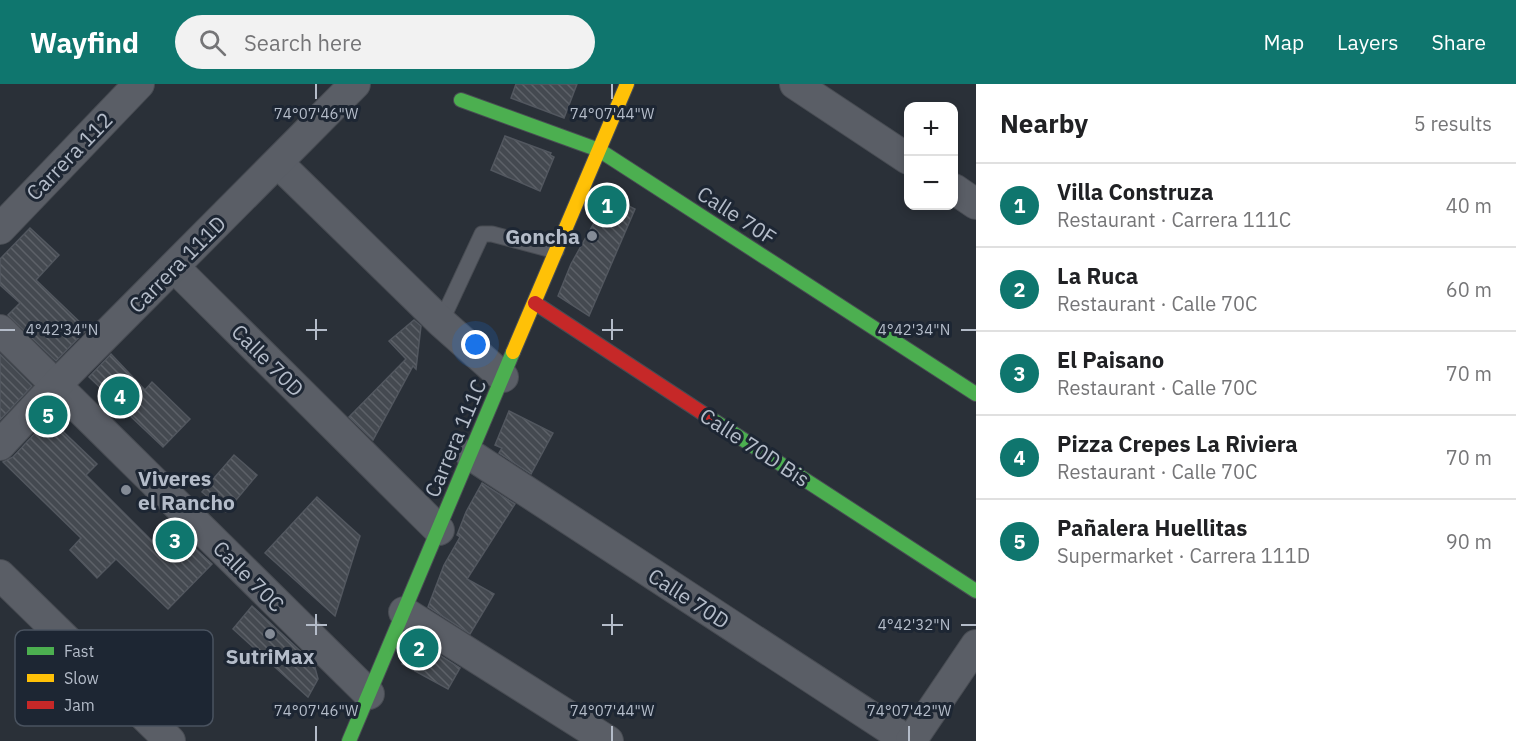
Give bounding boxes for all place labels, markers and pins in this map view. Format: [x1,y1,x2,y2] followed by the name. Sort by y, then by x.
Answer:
[588,182,626,228] pin: 1
[505,222,580,250] place label: Goncha
[585,229,599,243] marker: Goncha
[100,374,140,418] pin: 4
[28,392,68,438] pin: 5
[138,464,235,516] place label: Viveres el Rancho
[119,483,133,497] marker: Viveres el Rancho
[156,518,195,562] pin: 3
[400,626,438,670] pin: 2
[263,627,277,641] marker: SutriMax
[225,642,315,670] place label: SutriMax

